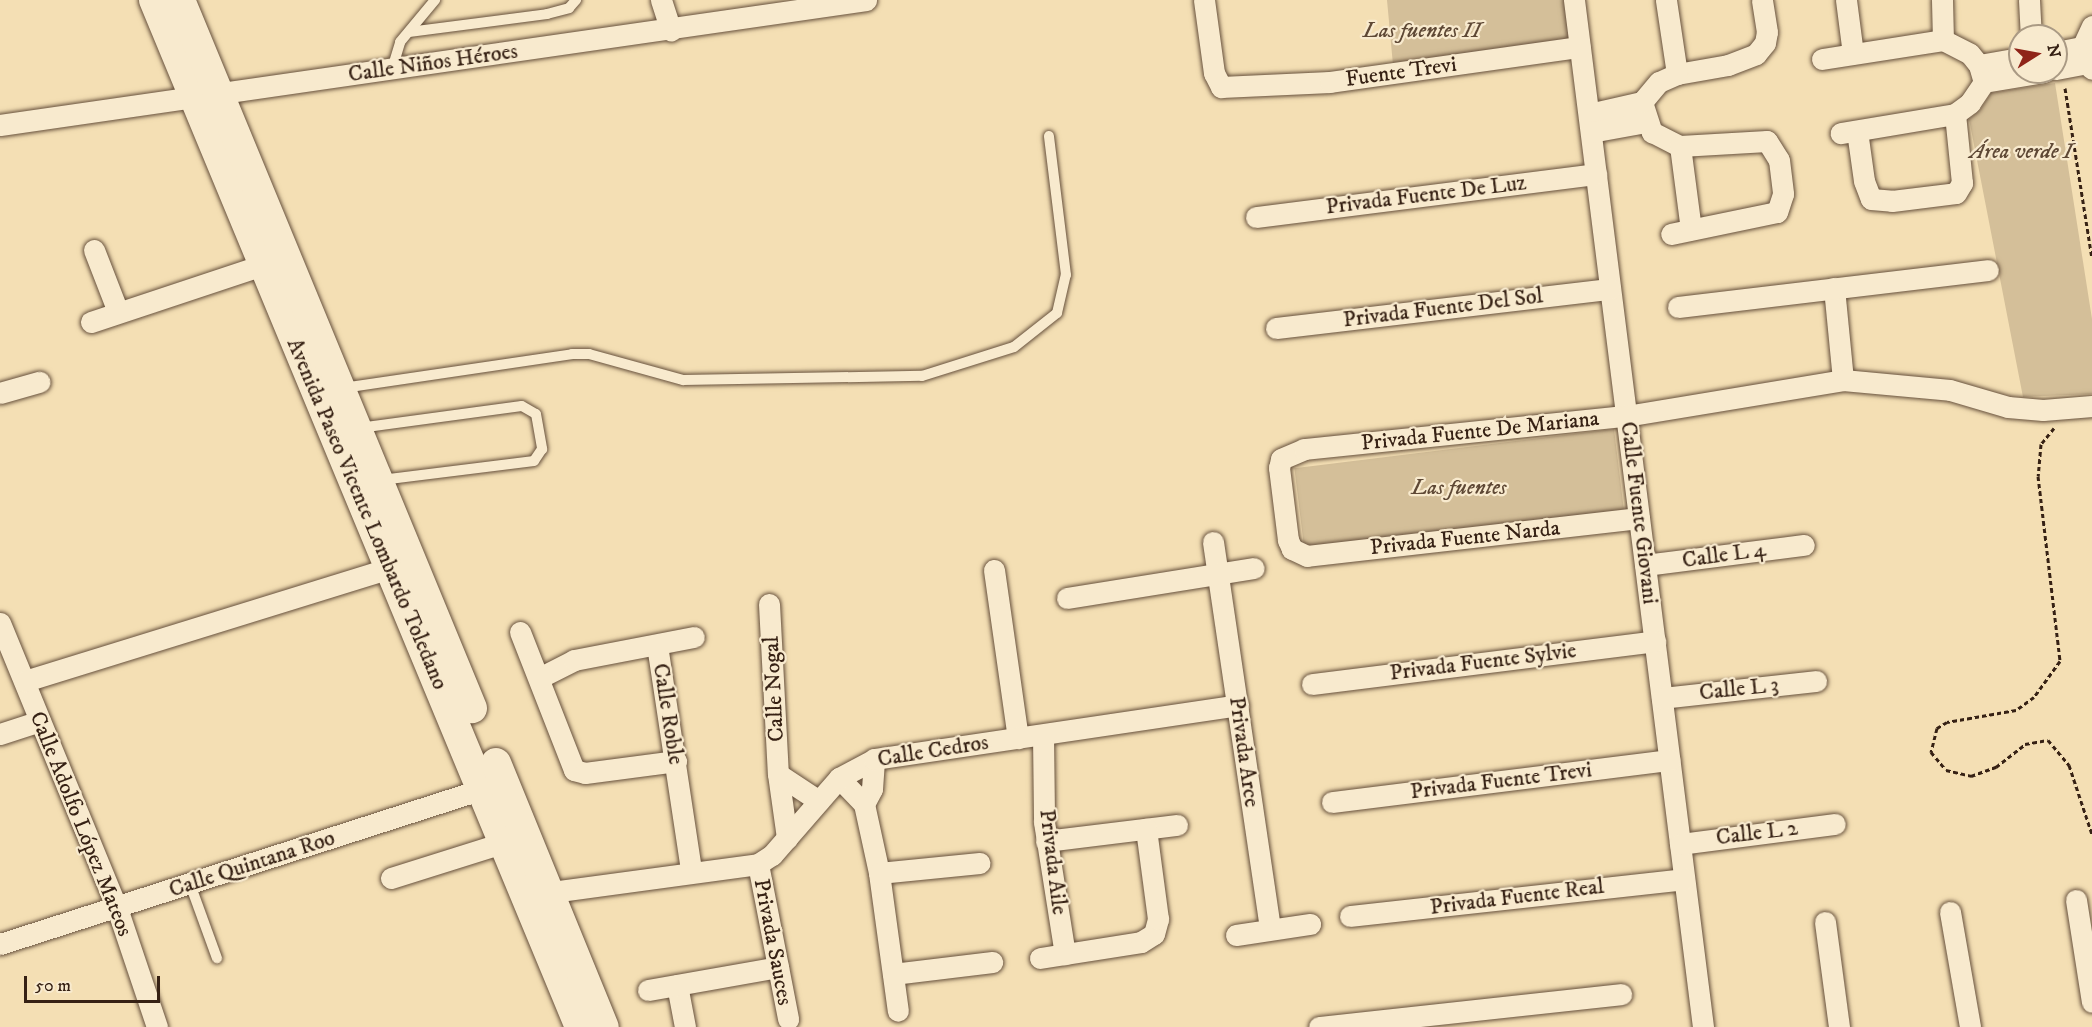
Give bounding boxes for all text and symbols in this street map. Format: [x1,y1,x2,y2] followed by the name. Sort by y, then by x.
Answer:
[1363,18,1481,44] park label: Las fuentes II
[2008,24,2068,84] north arrow
[347,38,519,88] street label: Calle Niños Héroes
[2043,43,2065,59] text: N
[1344,51,1458,93] street label: Fuente Trevi
[1970,139,2072,165] park label: Área verde I
[1324,170,1528,220] street label: Privada Fuente De Luz
[1342,283,1544,333] street label: Privada Fuente Del Sol
[281,334,453,694] street label: Avenida Paseo Vicente Lombardo Toledano
[1360,405,1600,457] street label: Privada Fuente De Mariana
[1615,420,1663,606] street label: Calle Fuente Giovani
[1412,475,1506,501] park label: Las fuentes
[1369,515,1561,561] street label: Privada Fuente Narda
[1680,536,1768,574] street label: Calle L 4
[758,635,790,743] street label: Calle Nogal
[1388,637,1578,687] street label: Privada Fuente Sylvie
[647,662,689,766] street label: Calle Roble
[1698,672,1780,706] street label: Calle L 3
[1223,695,1265,809] street label: Privada Arce
[24,708,138,940] street label: Calle Adolfo López Mateos
[876,729,990,773] street label: Calle Cedros
[1409,757,1593,805] street label: Privada Fuente Trevi
[1033,808,1073,916] street label: Privada Aile
[1715,815,1799,851] street label: Calle L 2
[166,825,338,903] street label: Calle Quintana Roo
[1428,873,1606,921] street label: Privada Fuente Real
[748,877,798,1007] street label: Privada Sauces
[27,964,164,1002] scale bar
[35,975,71,997] text: 50 m

